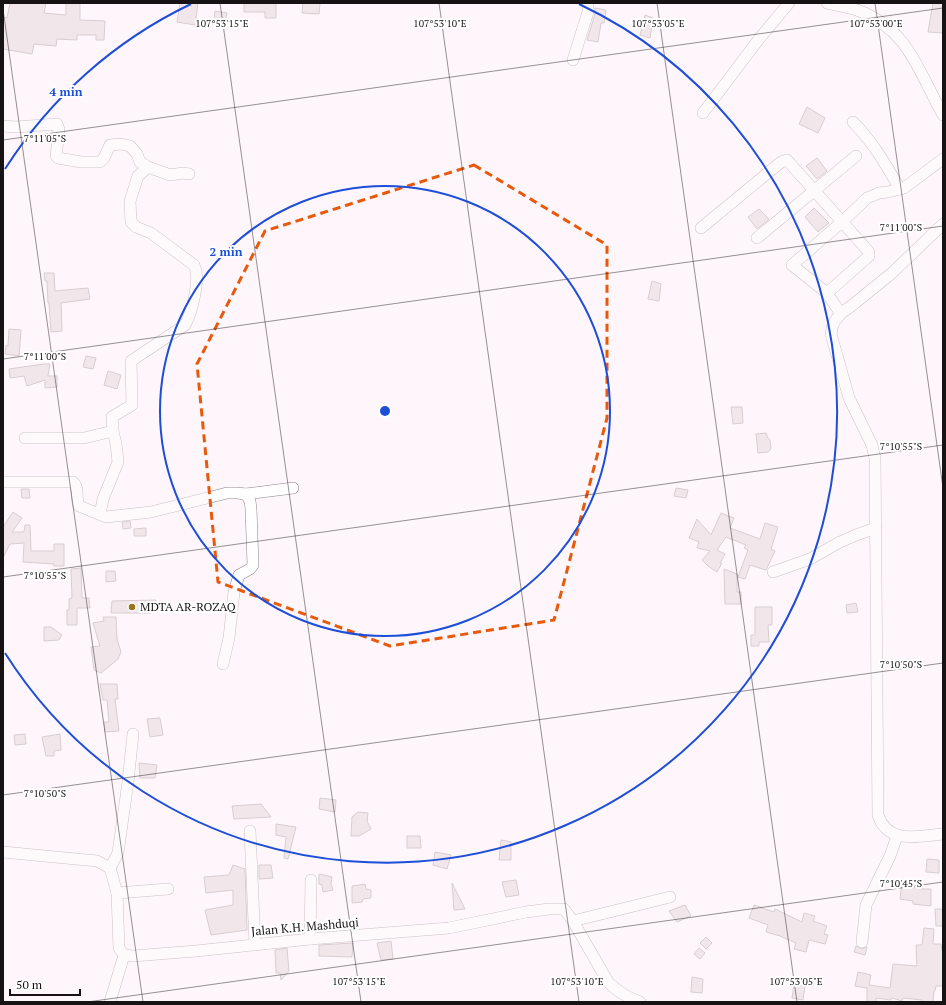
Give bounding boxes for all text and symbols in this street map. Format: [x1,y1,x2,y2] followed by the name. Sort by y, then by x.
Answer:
[195,17,249,30] text: 107°53'15"E
[413,17,467,30] text: 107°53'10"E
[631,17,685,30] text: 107°53'05"E
[849,17,903,30] text: 107°53'00"E
[50,84,83,99] text: 4 min
[24,132,66,145] text: 7°11'05"S
[880,221,922,234] text: 7°11'00"S
[210,244,243,259] text: 2 min
[24,350,66,363] text: 7°11'00"S
[378,404,392,418] centre of rings
[880,440,922,453] text: 7°10'55"S
[24,569,66,582] text: 7°10'55"S
[140,599,237,614] place label: MDTA AR-ROZAQ
[127,602,137,612] marker: MDTA AR-ROZAQ
[880,658,922,671] text: 7°10'50"S
[24,787,66,800] text: 7°10'50"S
[880,877,922,890] text: 7°10'45"S
[251,914,360,939] street label: Jalan K.H. Mashduqi
[10,971,80,997] scale bar
[332,975,386,988] text: 107°53'15"E
[550,975,604,988] text: 107°53'10"E
[769,975,823,988] text: 107°53'05"E
[16,977,43,992] text: 50 m

